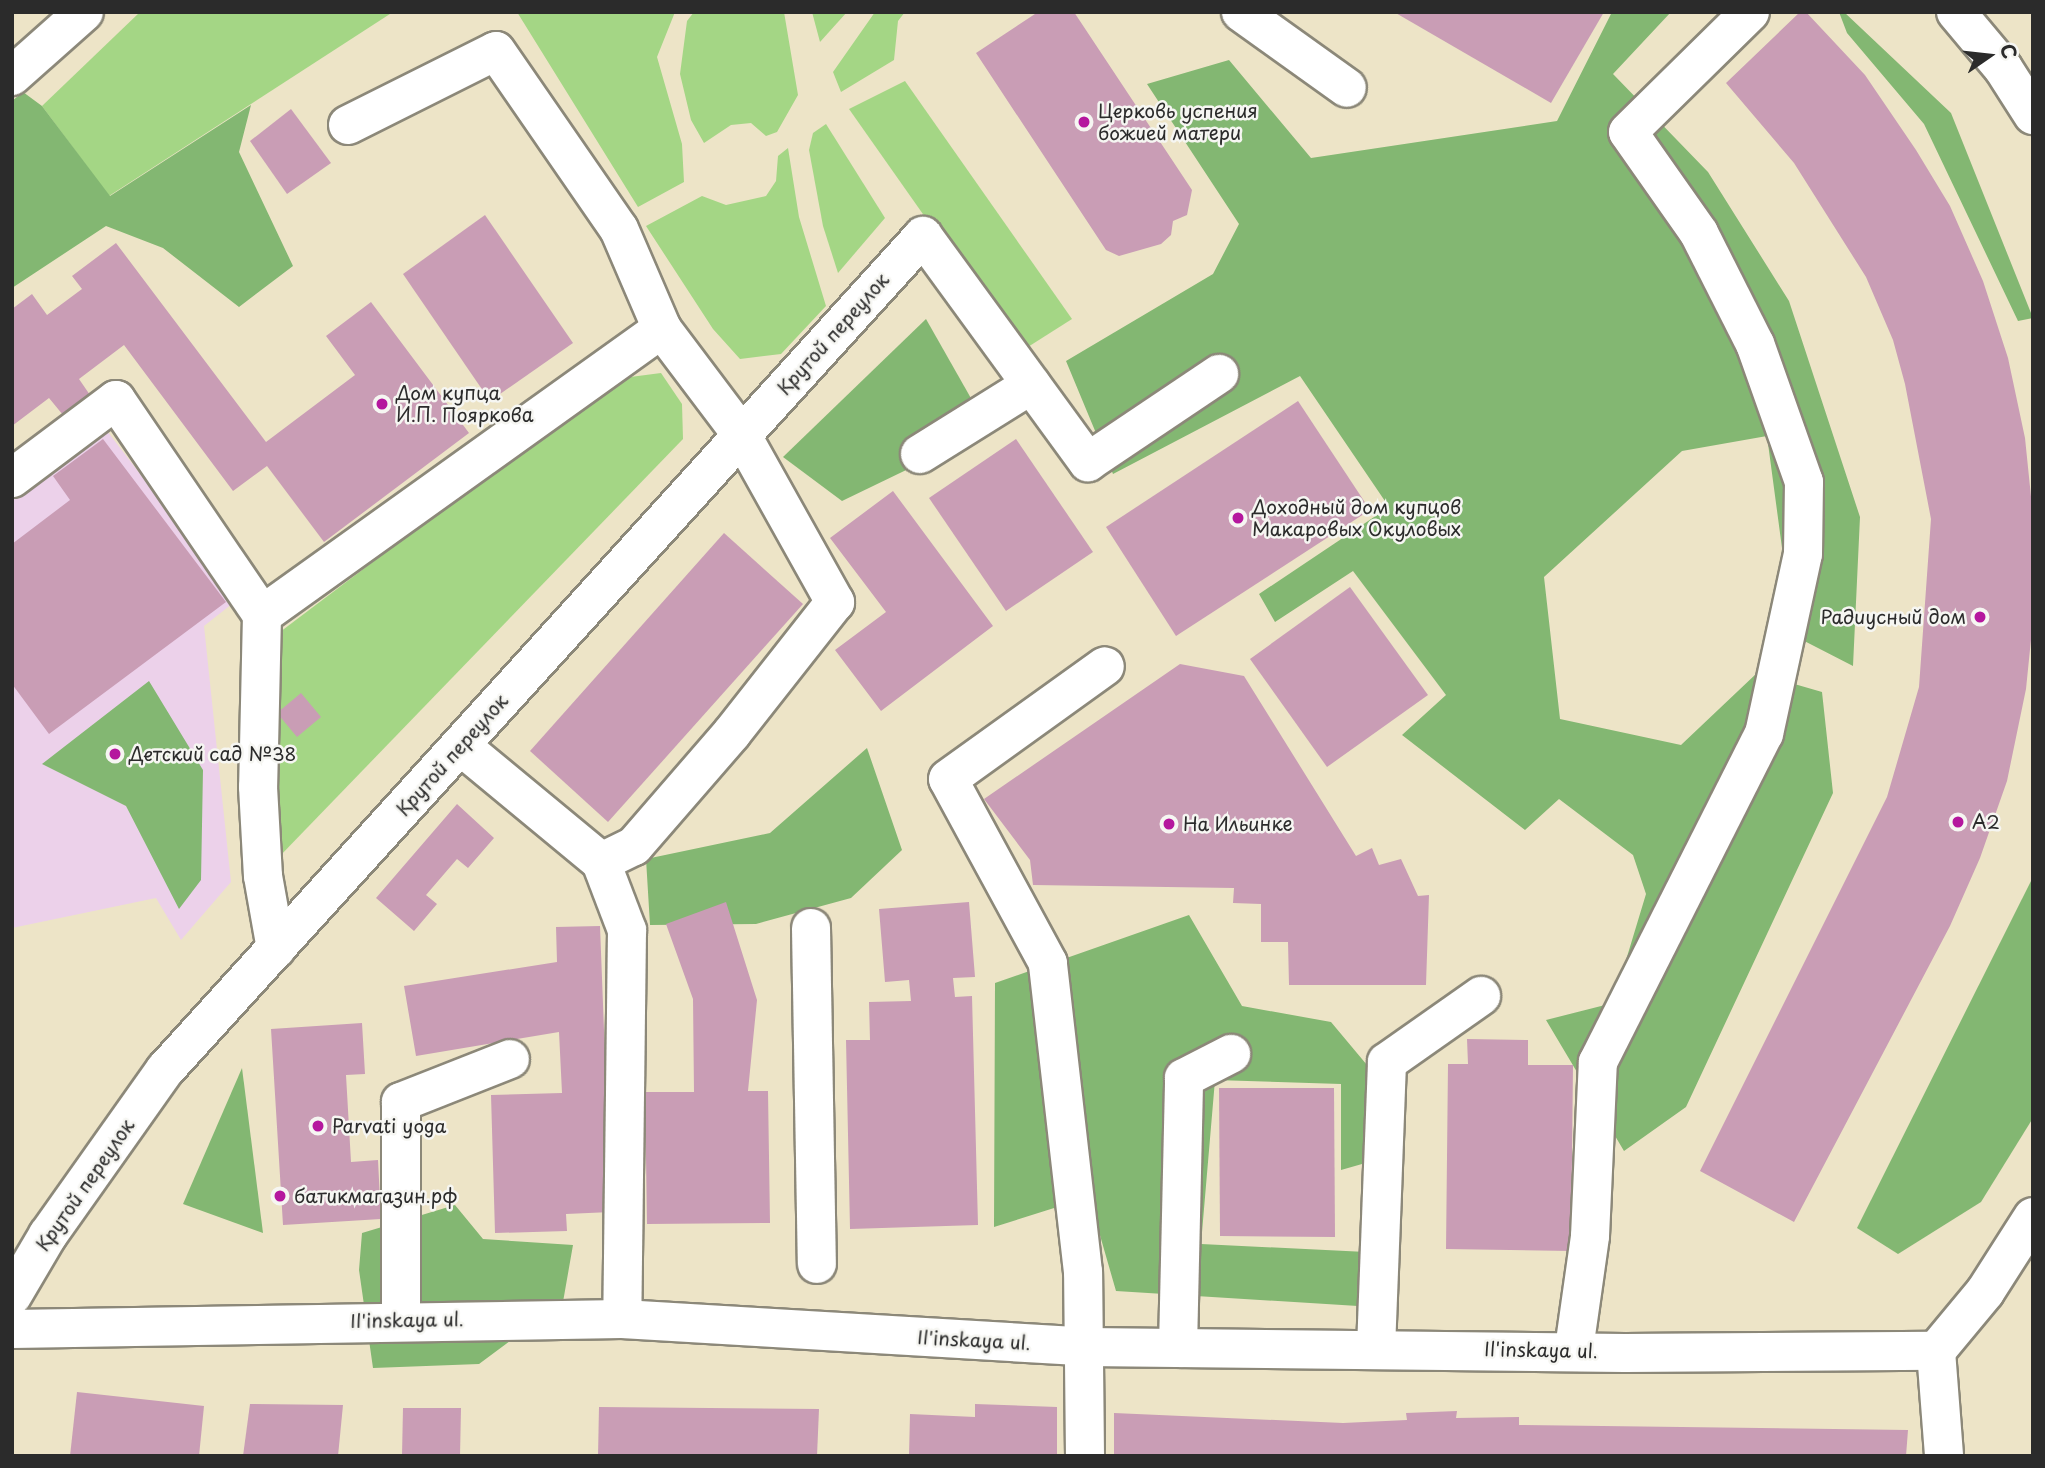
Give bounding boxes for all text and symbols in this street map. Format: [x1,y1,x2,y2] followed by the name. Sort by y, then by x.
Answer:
[1954,21,2024,91] north arrow
[1994,41,2025,61] text: С
[1098,100,1258,144] place label: Церковь успения божией матери
[1076,114,1092,130] marker: Церковь успения божией матери
[772,268,894,400] street label: Крутой переулок
[396,382,534,426] place label: Дом купца И.П. Пояркова
[374,396,390,412] marker: Дом купца И.П. Пояркова
[1252,496,1463,540] place label: Доходный дом купцов Макаровых Окуловых
[1230,510,1246,526] marker: Доходный дом купцов Макаровых Окуловых
[1820,606,1966,628] place label: Радиусный дом
[1972,609,1988,625] marker: Радиусный дом
[391,689,513,821] street label: Крутой переулок
[129,743,298,765] place label: Детский сад №38
[107,746,123,762] marker: Детский сад №38
[1972,811,2000,833] place label: А2
[1183,813,1293,835] place label: На Ильинке
[1950,814,1966,830] marker: А2
[1161,816,1177,832] marker: На Ильинке
[31,1115,139,1255] street label: Крутой переулок
[332,1115,447,1137] place label: Parvati yoga
[310,1118,326,1134] marker: Parvati yoga
[294,1185,458,1207] place label: батикмагазин.рф
[272,1188,288,1204] marker: батикмагазин.рф
[349,1308,465,1332] street label: Il'inskaya ul.
[916,1326,1032,1354] street label: Il'inskaya ul.
[1483,1338,1599,1362] street label: Il'inskaya ul.

